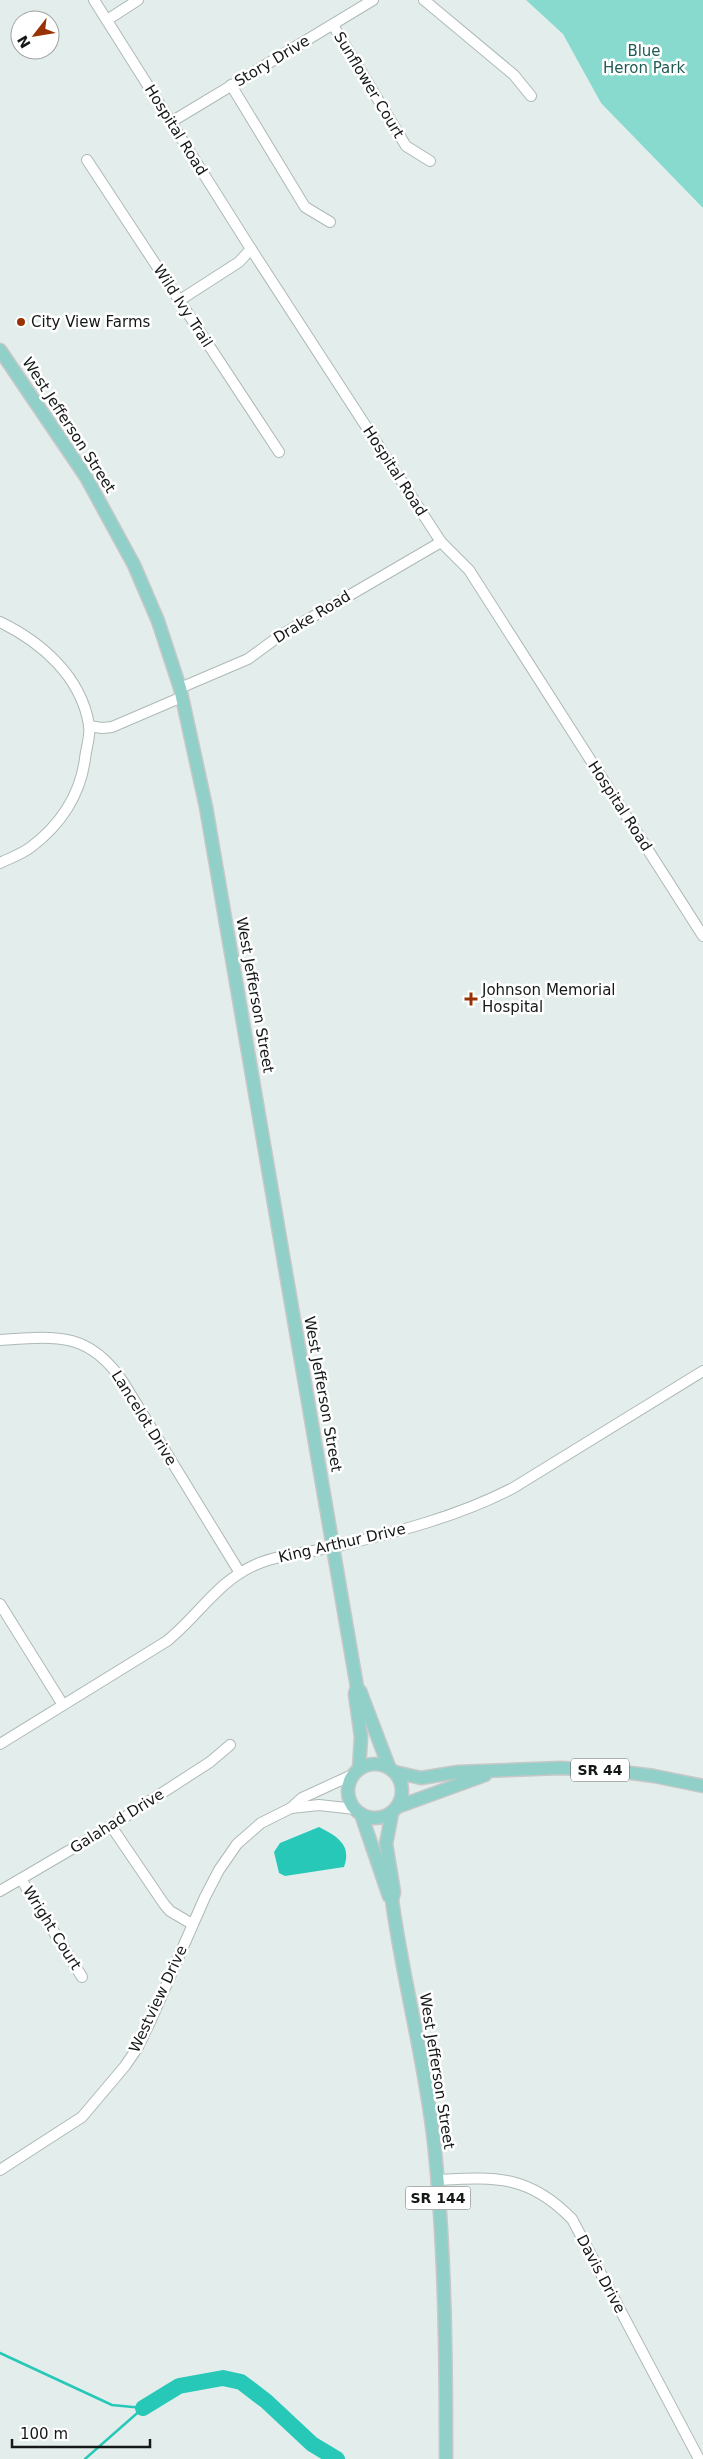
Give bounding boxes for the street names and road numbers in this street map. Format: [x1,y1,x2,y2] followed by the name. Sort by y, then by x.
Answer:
[330,29,408,142] street label: Sunflower Court
[231,32,313,90] street label: Story Drive
[141,81,211,179] street label: Hospital Road
[150,261,216,351] street label: Wild Ivy Trail
[18,354,120,496] street label: West Jefferson Street
[359,423,431,519] street label: Hospital Road
[270,587,354,647] street label: Drake Road
[584,758,656,854] street label: Hospital Road
[232,916,278,1074] street label: West Jefferson Street
[300,1315,346,1473] street label: West Jefferson Street
[108,1367,180,1469] street label: Lancelot Drive
[277,1520,407,1566] street label: King Arthur Drive
[571,1758,629,1782] road number: SR 44
[67,1785,167,1857] street label: Galahad Drive
[19,1883,85,1973] street label: Wright Court
[125,1943,191,2055] street label: Westview Drive
[416,1992,458,2150] street label: West Jefferson Street
[406,2186,470,2210] road number: SR 144
[573,2232,629,2316] street label: Davis Drive

